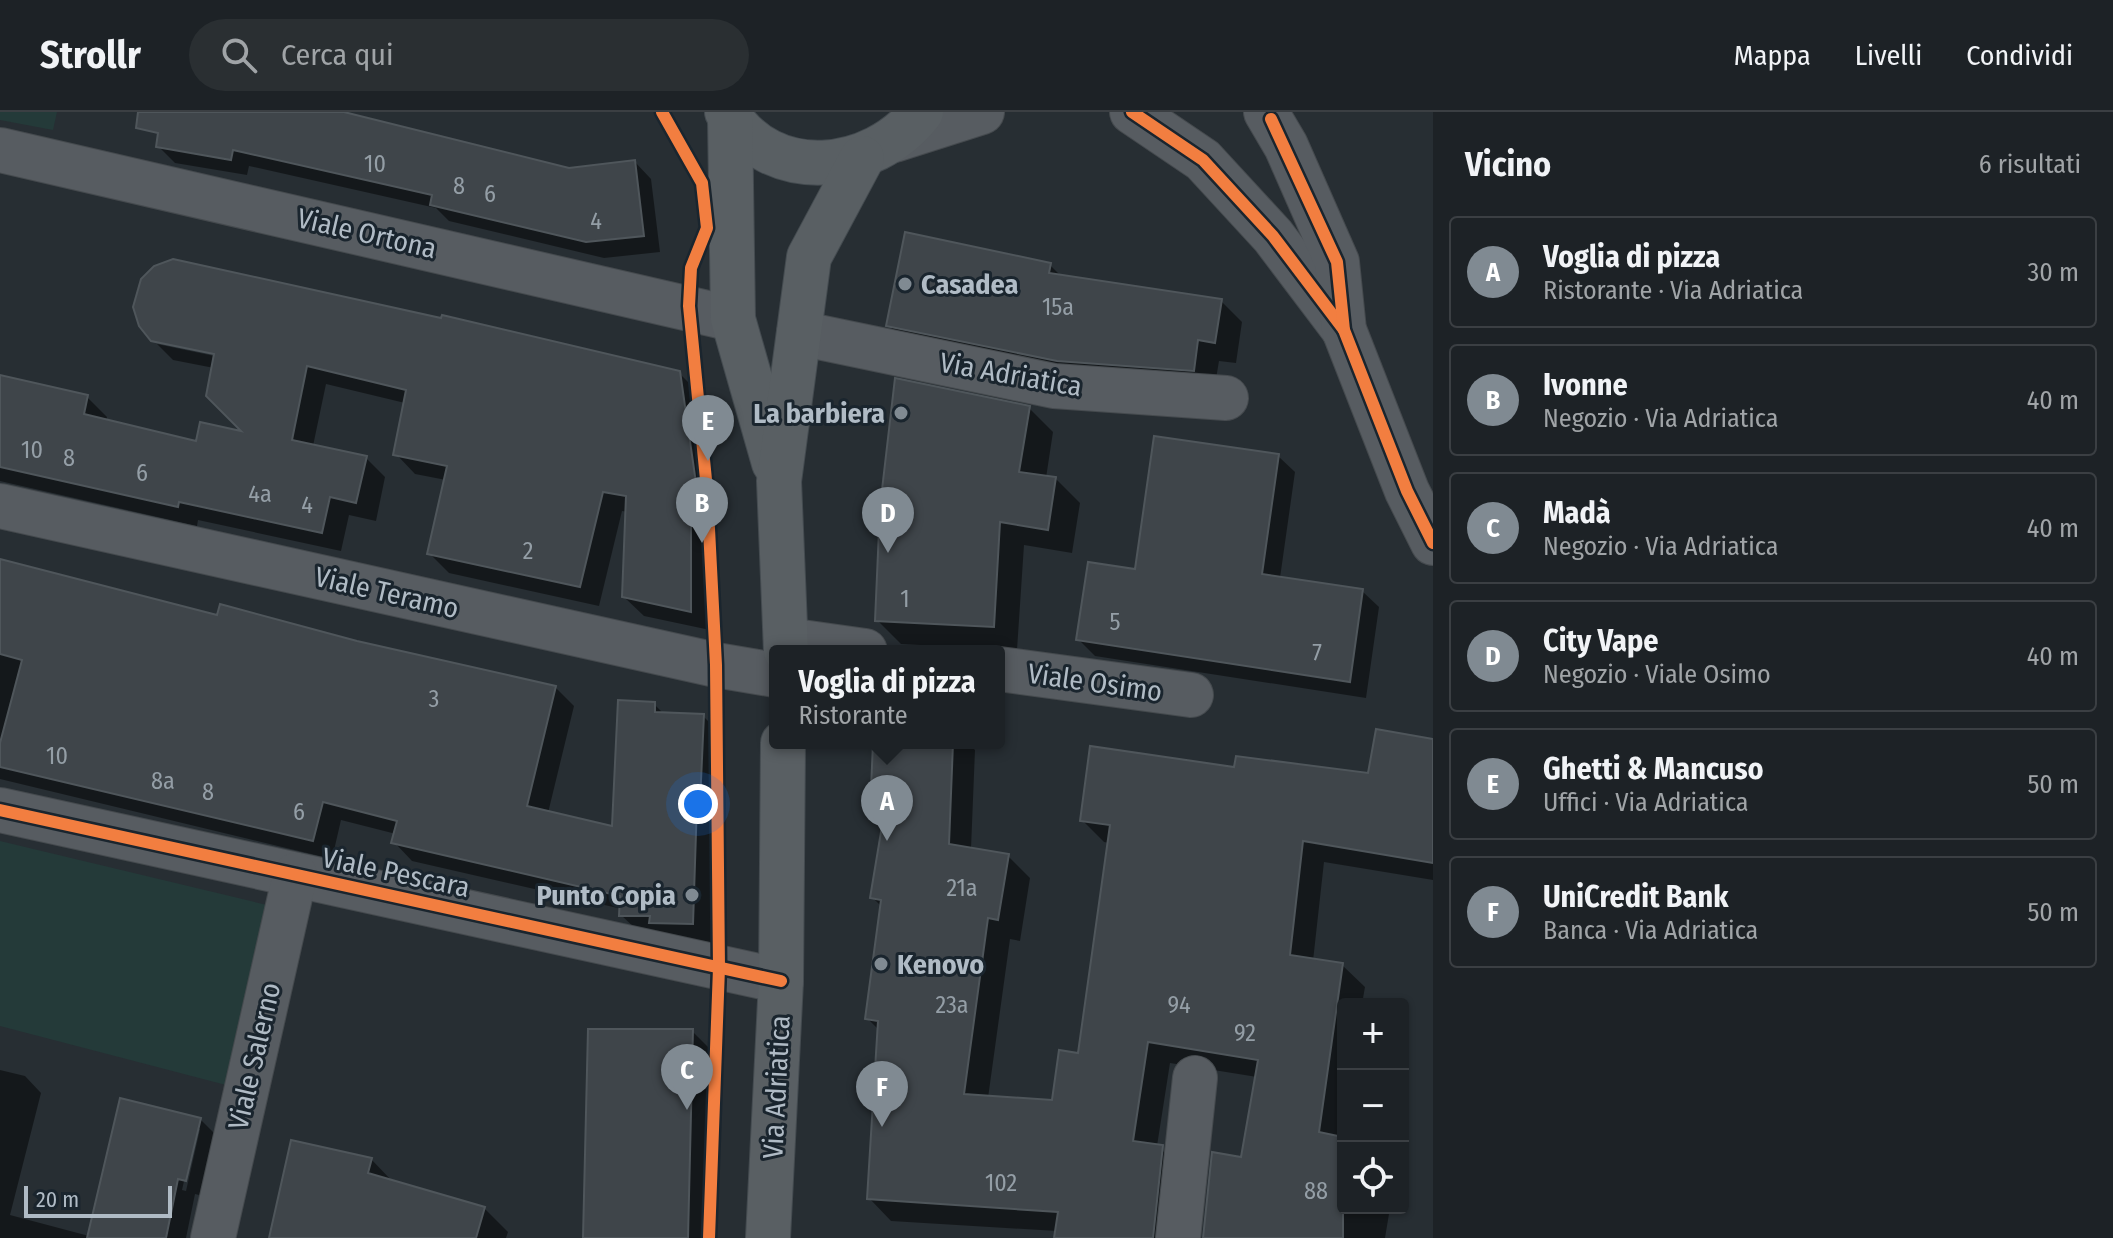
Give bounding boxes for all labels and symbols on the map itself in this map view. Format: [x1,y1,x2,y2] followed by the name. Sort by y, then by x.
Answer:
[364,150,386,178] house number: 10
[453,172,465,200] house number: 8
[484,180,496,208] house number: 6
[294,201,440,266] street label: Viale Ortona
[590,207,602,235] house number: 4
[921,268,1018,301] place label: Casadea
[896,275,914,293] marker: Casadea
[1042,293,1074,321] house number: 15a
[937,346,1084,403] street label: Via Adriatica
[682,395,734,461] pin: E
[753,397,885,430] place label: La barbiera
[892,404,910,422] marker: La barbiera
[21,436,43,464] house number: 10
[63,444,75,472] house number: 8
[136,459,148,487] house number: 6
[676,477,728,543] pin: B
[248,480,272,508] house number: 4a
[862,487,914,553] pin: D
[301,491,313,519] house number: 4
[523,537,533,565] house number: 2
[312,560,462,625] street label: Viale Teramo
[900,585,910,613] house number: 1
[1109,608,1121,636] house number: 5
[1312,639,1322,667] house number: 7
[1026,657,1164,708] street label: Viale Osimo
[429,685,439,713] house number: 3
[46,742,68,770] house number: 10
[151,767,175,795] house number: 8a
[861,775,913,841] pin: A
[202,778,214,806] house number: 8
[678,784,718,824] your location
[293,798,305,826] house number: 6
[319,841,473,904] street label: Viale Pescara
[946,874,978,902] house number: 21a
[537,879,676,912] place label: Punto Copia
[683,886,701,904] marker: Punto Copia
[897,948,984,981] place label: Kenovo
[872,955,890,973] marker: Kenovo
[222,979,287,1133] street label: Viale Salerno
[935,991,969,1019] house number: 23a
[1167,991,1191,1019] house number: 94
[756,1014,797,1160] street label: Via Adriatica
[1234,1019,1256,1047] house number: 92
[661,1044,713,1110] pin: C
[856,1061,908,1127] pin: F
[985,1169,1017,1197] house number: 102
[1304,1177,1328,1205] house number: 88
[24,1182,172,1218] scale bar

